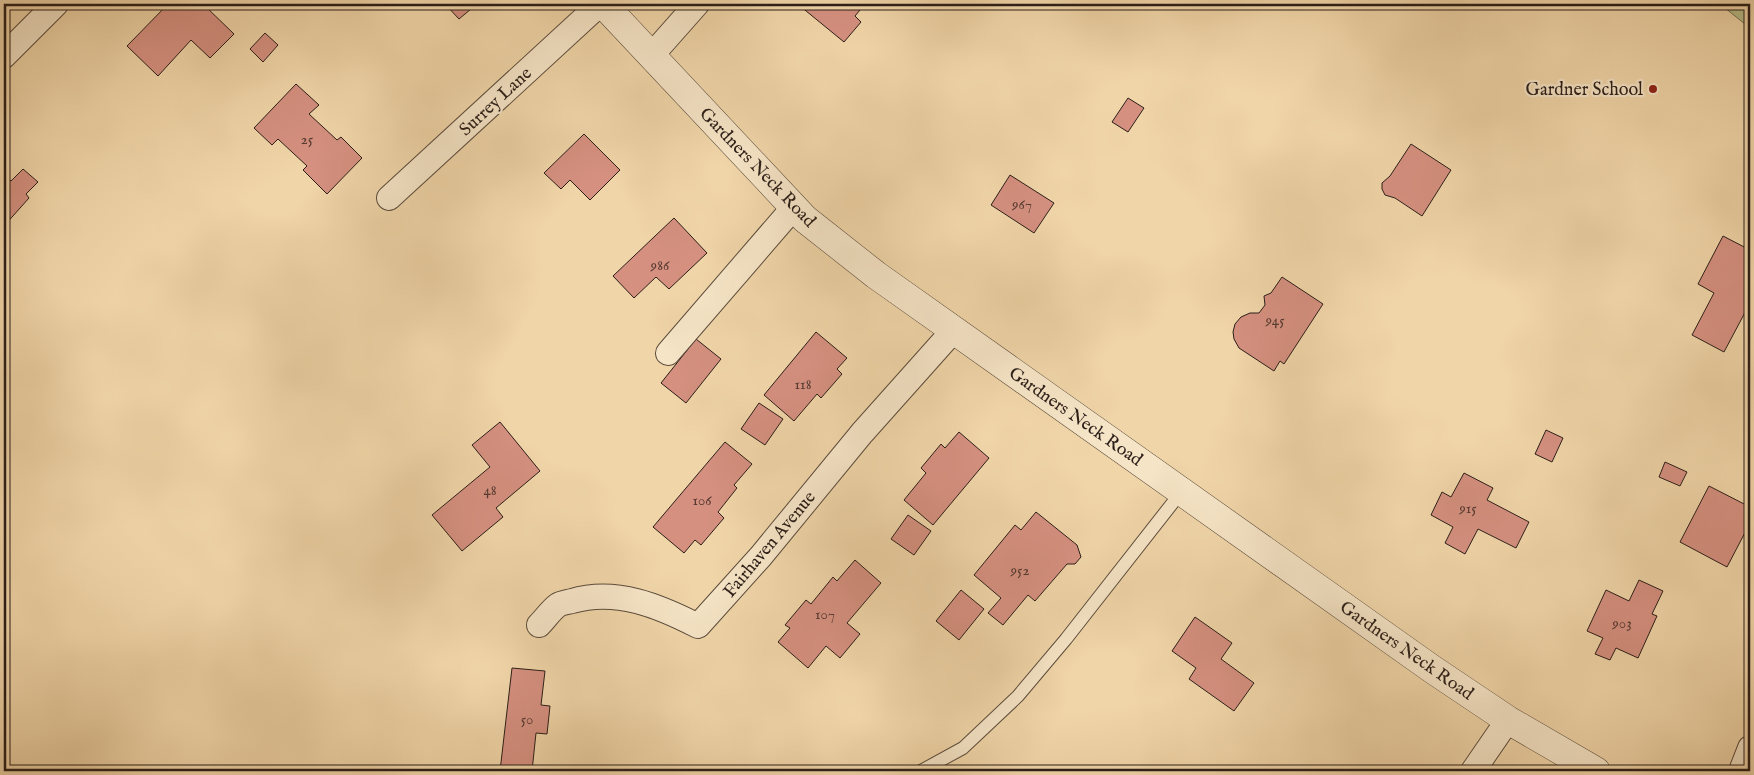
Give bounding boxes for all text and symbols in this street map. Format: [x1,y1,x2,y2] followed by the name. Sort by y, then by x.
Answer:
[455,63,537,142] street label: Surrey Lane
[1526,79,1643,102] place label: Gardner School
[1647,83,1659,95] marker: Gardner School
[694,103,820,233] street label: Gardners Neck Road
[301,130,314,149] house number: 25
[1011,195,1032,214] house number: 967
[650,256,670,275] house number: 986
[1264,311,1285,330] house number: 945
[1004,362,1147,472] street label: Gardners Neck Road
[794,375,812,394] house number: 118
[483,481,497,500] house number: 48
[719,487,821,603] street label: Fairhaven Avenue
[692,491,712,510] house number: 106
[1458,499,1477,518] house number: 915
[1010,561,1029,580] house number: 952
[1335,596,1478,706] street label: Gardners Neck Road
[815,605,835,624] house number: 107
[1611,614,1632,633] house number: 903
[521,710,533,729] house number: 50

